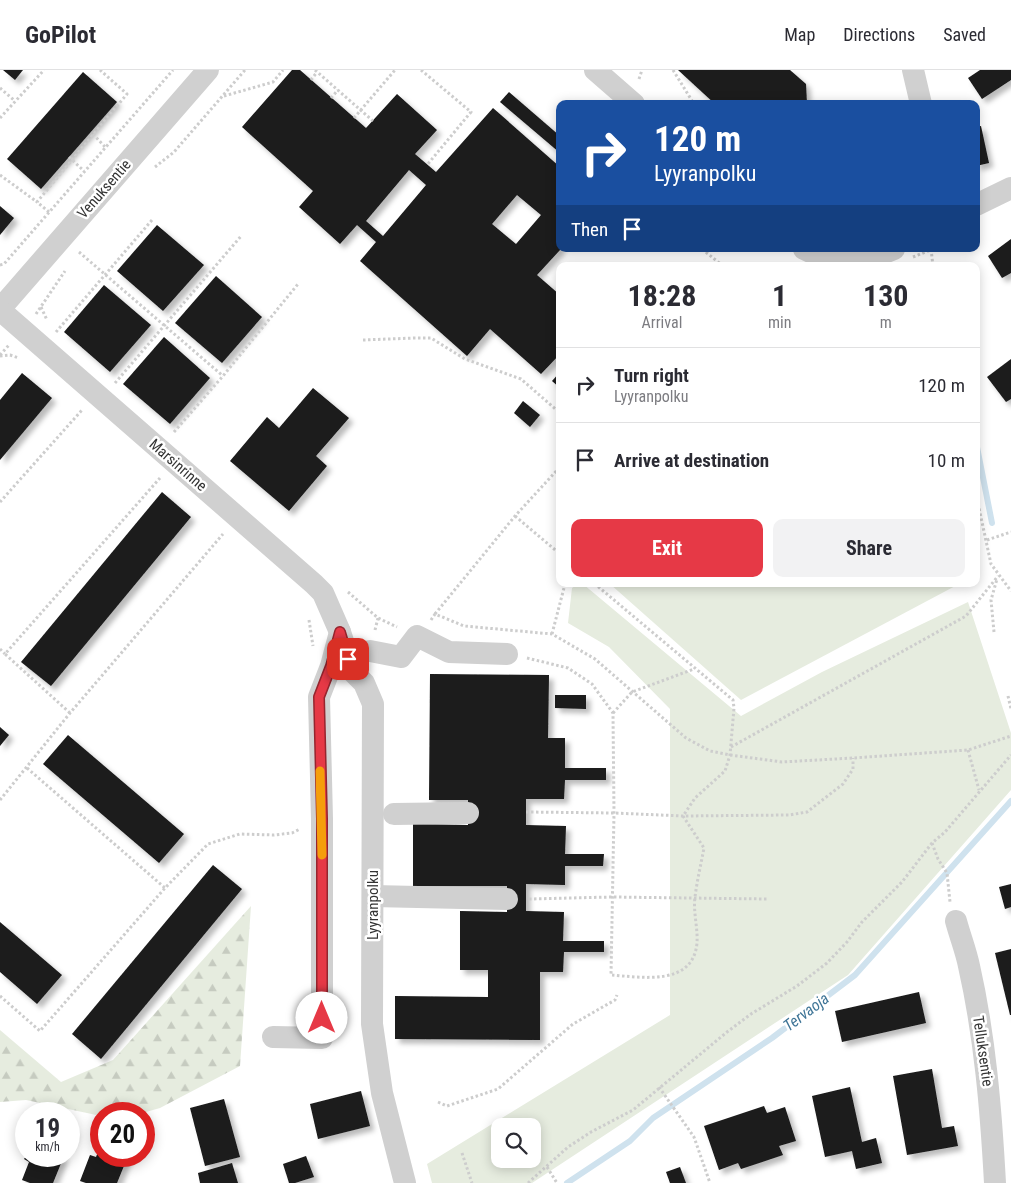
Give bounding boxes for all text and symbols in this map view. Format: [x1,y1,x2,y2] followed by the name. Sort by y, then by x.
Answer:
[25,21,96,49] text: GoPilot
[784,24,815,45] text: Map
[843,24,915,45] text: Directions
[943,24,986,45] text: Saved
[654,119,741,160] text: 120 m
[571,120,636,185] icon: right
[73,156,135,222] street label: Venuksentie
[654,161,756,186] text: Lyyranpolku
[618,215,646,243] icon: arrive
[571,218,608,241] text: Then
[628,278,696,313] text: 18:28
[772,278,787,313] text: 1
[863,278,908,313] text: 130
[642,313,682,332] text: Arrival
[768,313,791,332] text: min
[880,313,892,332] text: m
[614,364,689,387] text: Turn right
[571,371,599,399] icon: right
[918,374,965,397] text: 120 m
[614,387,688,406] text: Lyyranpolku
[146,435,210,495] street label: Marsinrinne
[571,446,599,474] icon: arrive
[614,449,769,472] text: Arrive at destination
[928,449,965,472] text: 10 m
[571,519,763,577] button: Exit
[773,519,965,577] button: Share
[327,638,369,680] pin
[334,645,362,673] icon: arrive
[364,870,382,940] street label: Lyyranpolku
[779,989,833,1035] water label: Tervaoja
[295,991,347,1043] position arrow
[969,1015,997,1087] street label: Telluksentie
[90,1102,155,1167] speed limit sign: 20
[35,1114,60,1143] text: 19
[491,1118,541,1168] map controls
[491,1118,541,1168] button: search
[35,1140,60,1154] text: km/h

